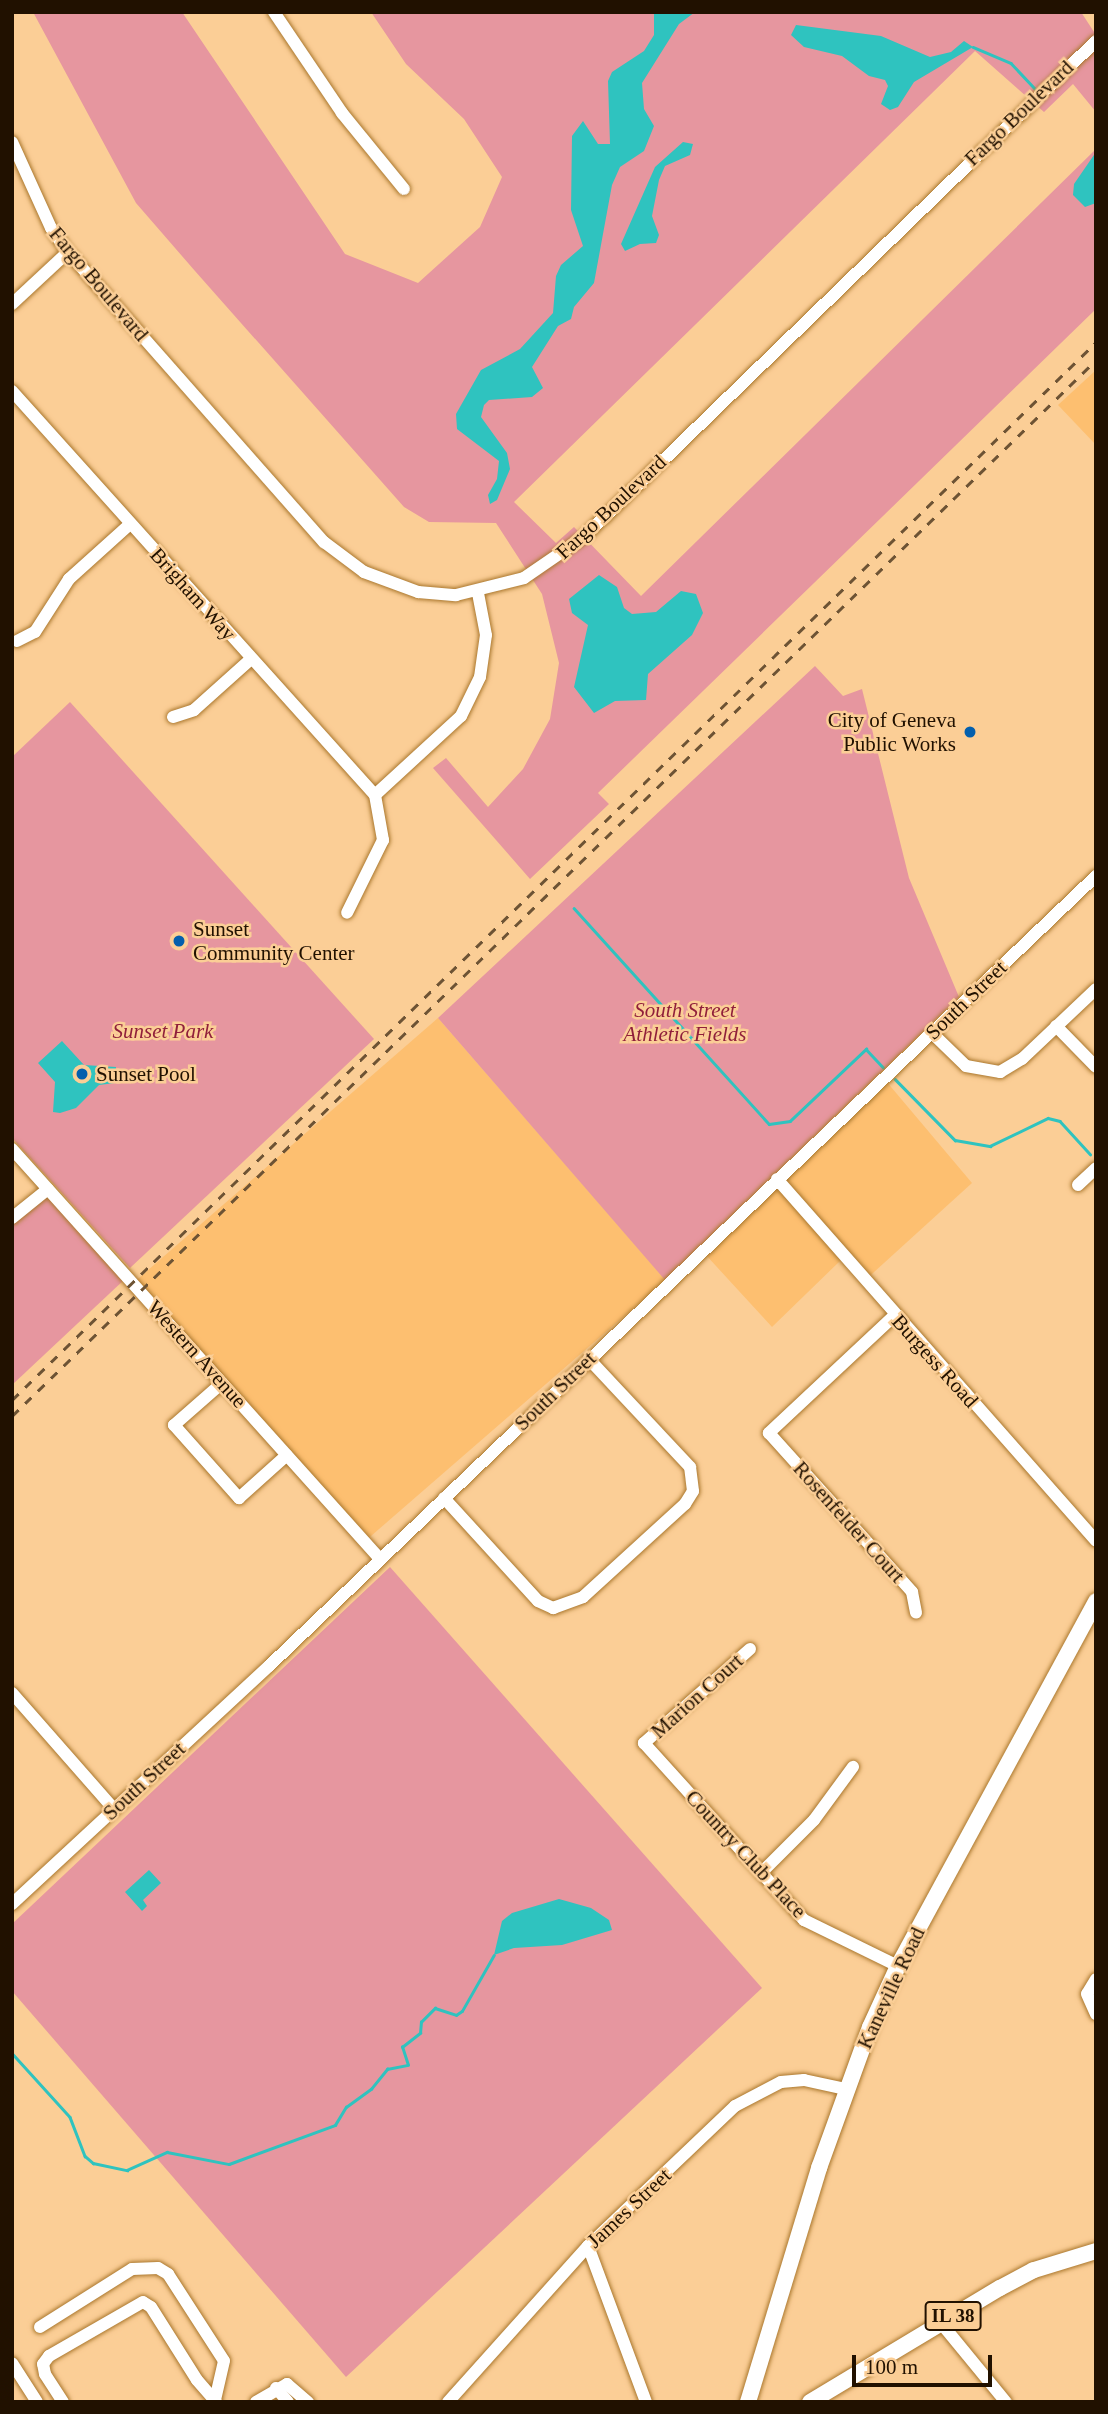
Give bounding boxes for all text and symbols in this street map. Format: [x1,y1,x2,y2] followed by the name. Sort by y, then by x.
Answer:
[959,55,1079,171] street label: Fargo Boulevard
[44,222,154,346] street label: Fargo Boulevard
[551,450,671,564] street label: Fargo Boulevard
[145,542,241,646] street label: Brigham Way
[828,707,956,757] place label: City of Geneva Public Works
[962,724,978,740] marker: City of Geneva Public Works
[193,916,355,966] place label: Sunset Community Center
[171,933,187,949] marker: Sunset Community Center
[920,955,1012,1045] street label: South Street
[623,997,747,1047] park label: South Street Athletic Fields
[113,1018,213,1044] park label: Sunset Park
[96,1061,196,1087] place label: Sunset Pool
[74,1066,90,1082] marker: Sunset Pool
[142,1295,252,1413] street label: Western Avenue
[887,1309,983,1413] street label: Burgess Road
[509,1346,601,1436] street label: South Street
[788,1456,910,1588] street label: Rosenfelder Court
[646,1648,748,1744] street label: Marion Court
[98,1737,190,1825] street label: South Street
[680,1785,812,1923] street label: Country Club Place
[852,1923,930,2053] street label: Kaneville Road
[582,2163,676,2253] street label: James Street
[923,2300,983,2332] road number: IL 38
[856,2340,996,2384] scale bar
[865,2355,918,2379] text: 100 m

